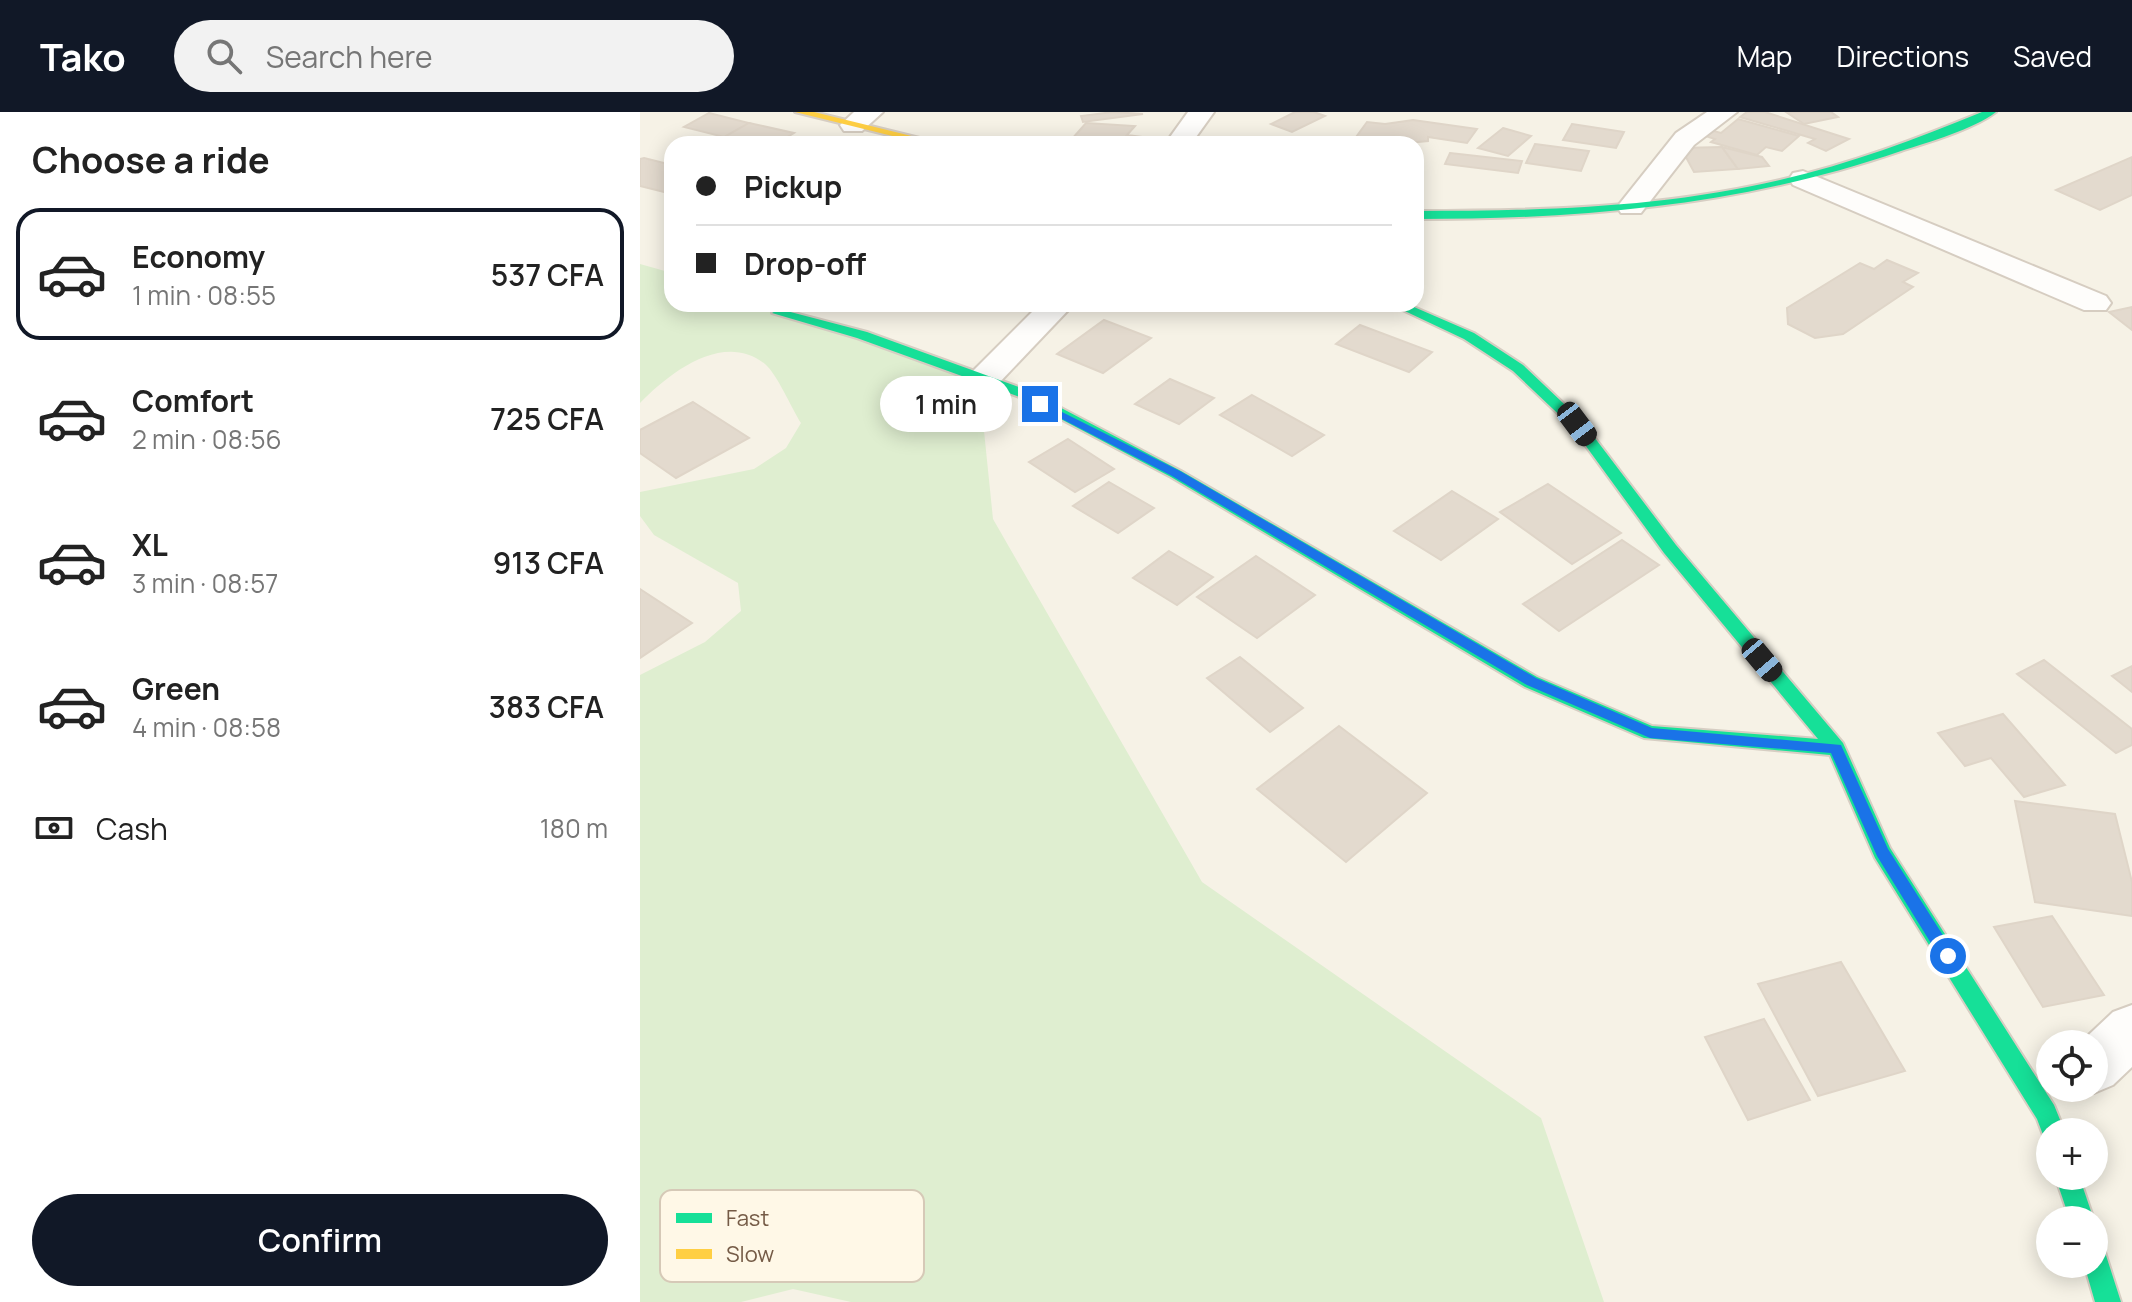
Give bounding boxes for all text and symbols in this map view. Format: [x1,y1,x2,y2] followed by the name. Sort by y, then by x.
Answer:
[174,20,734,92] search box
[40,30,126,82] text: Tako
[202,34,246,78] icon: search
[266,36,433,77] text: Search here
[1737,37,1792,75] text: Map
[1836,37,1969,75] text: Directions
[2013,37,2092,75] text: Saved
[32,135,270,184] text: Choose a ride
[744,166,842,207] text: Pickup
[132,236,265,277] text: Economy
[36,238,108,310] icon: car
[744,243,866,284] text: Drop-off
[491,254,604,295] text: 537 CFA
[132,277,276,313] text: 1 min · 08:55
[880,376,1012,432] callout: 1 min
[132,380,254,421] text: Comfort
[36,382,108,454] icon: car
[915,386,977,422] text: 1 min
[1022,386,1058,422] route end
[490,398,604,439] text: 725 CFA
[1553,398,1601,450] car
[132,421,282,457] text: 2 min · 08:56
[132,524,168,565] text: XL
[36,526,108,598] icon: car
[493,542,604,583] text: 913 CFA
[132,565,278,601] text: 3 min · 08:57
[1737,634,1787,686] car
[132,668,220,709] text: Green
[36,670,108,742] icon: car
[489,686,604,727] text: 383 CFA
[132,709,281,745] text: 4 min · 08:58
[32,806,76,850] icon: cash
[96,808,168,849] text: Cash
[540,810,608,846] text: 180 m
[1930,938,1966,974] route start
[2036,1030,2108,1278] map controls
[2036,1030,2108,1102] button: locate
[2036,1118,2108,1190] button: +
[660,1190,924,1282] legend
[32,1194,608,1286] button: Confirm
[726,1203,769,1233] text: Fast
[2036,1206,2108,1278] button: −
[726,1239,774,1269] text: Slow

